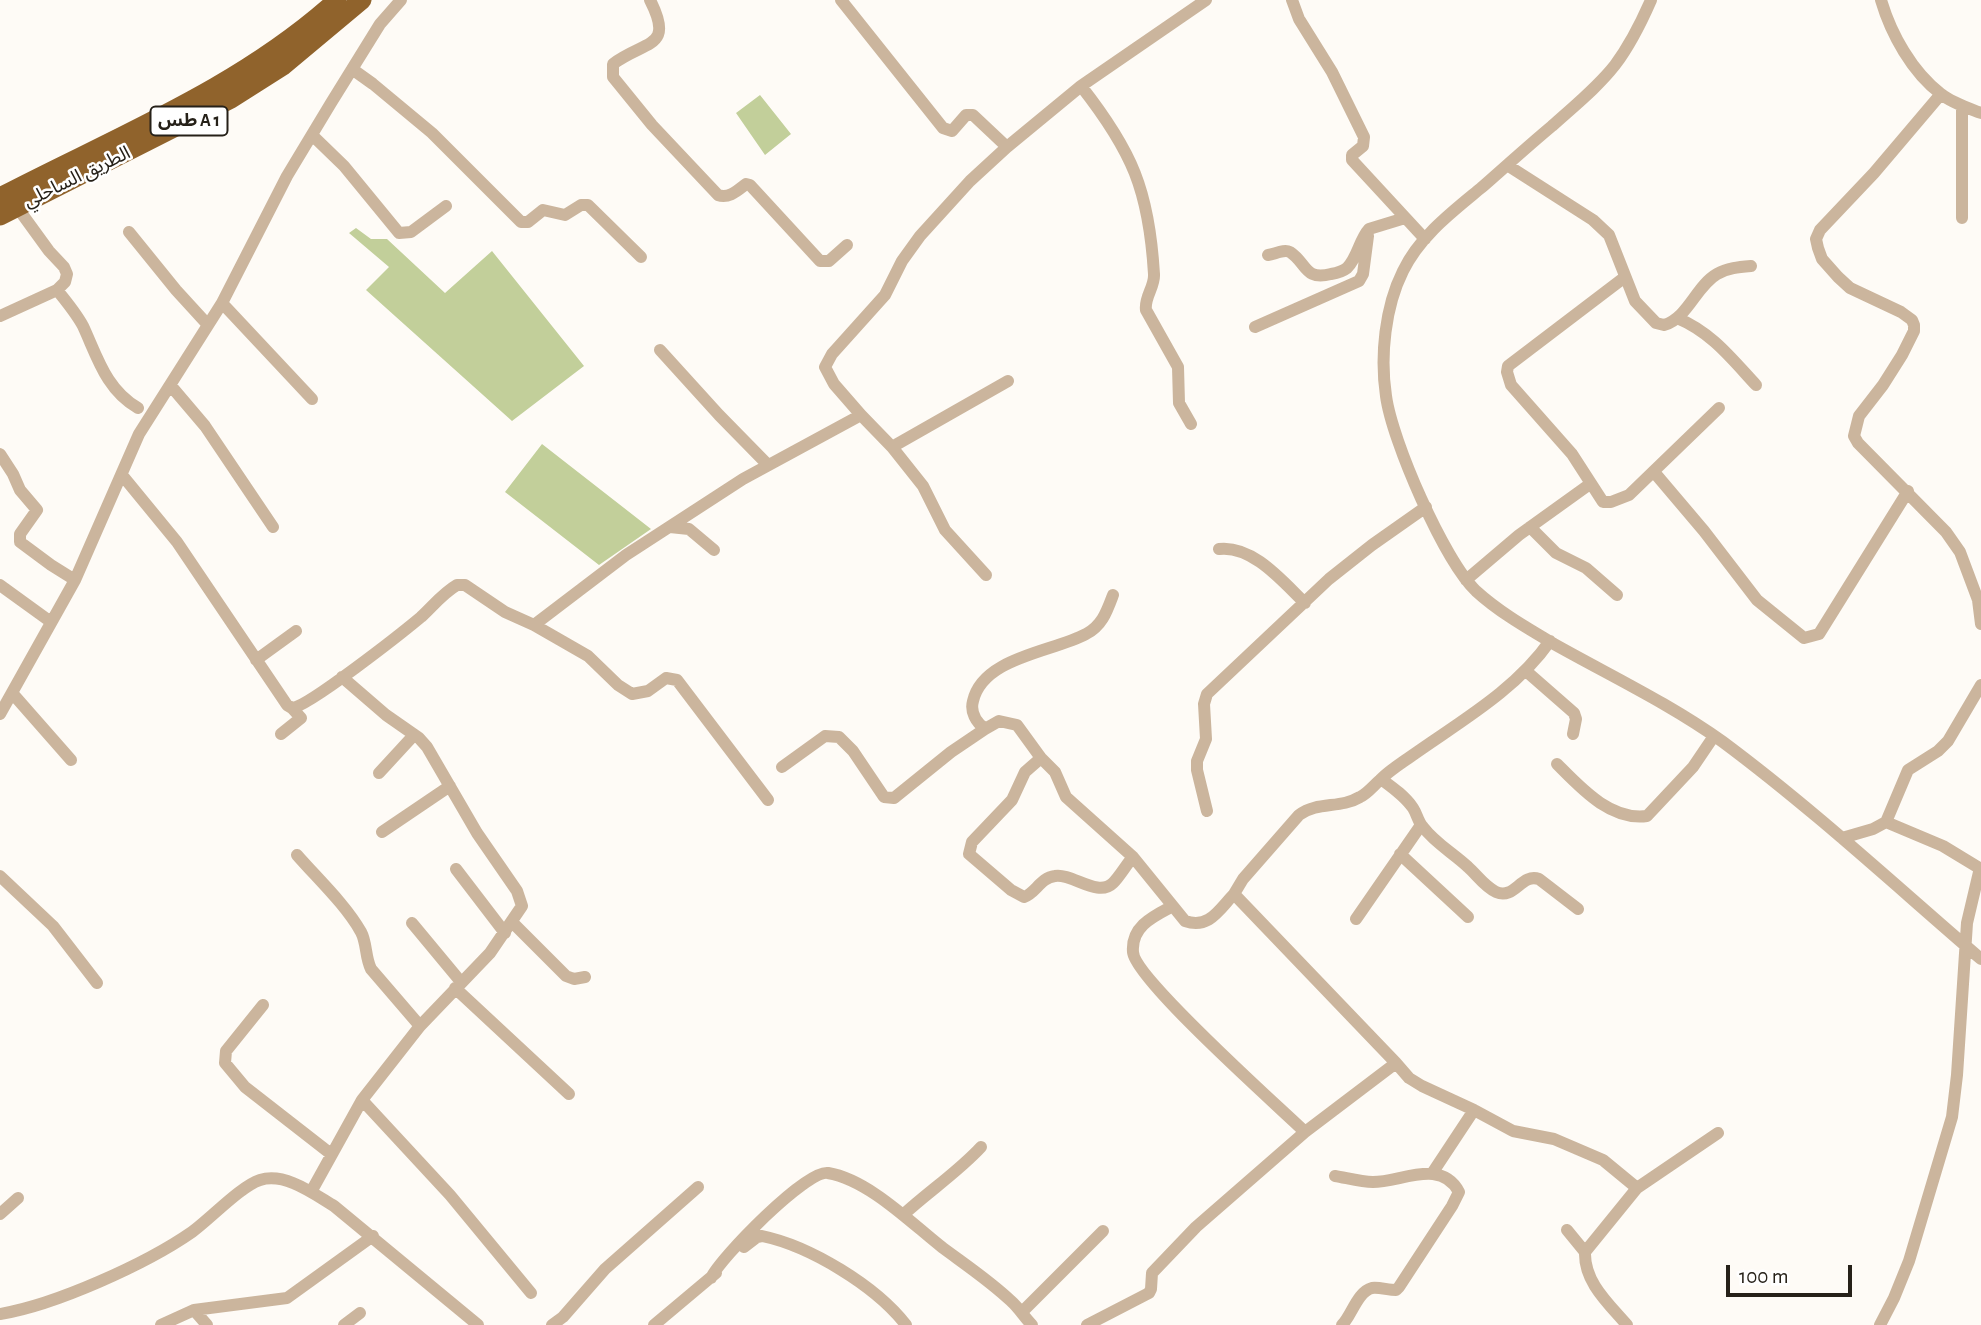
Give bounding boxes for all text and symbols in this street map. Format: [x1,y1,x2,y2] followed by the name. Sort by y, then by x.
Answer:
[150,106,228,136] road number: طس A 1
[20,141,134,213] street label: الطريق الساحلي
[1729,1252,1855,1296] scale bar
[1739,1266,1789,1287] text: 100 m

